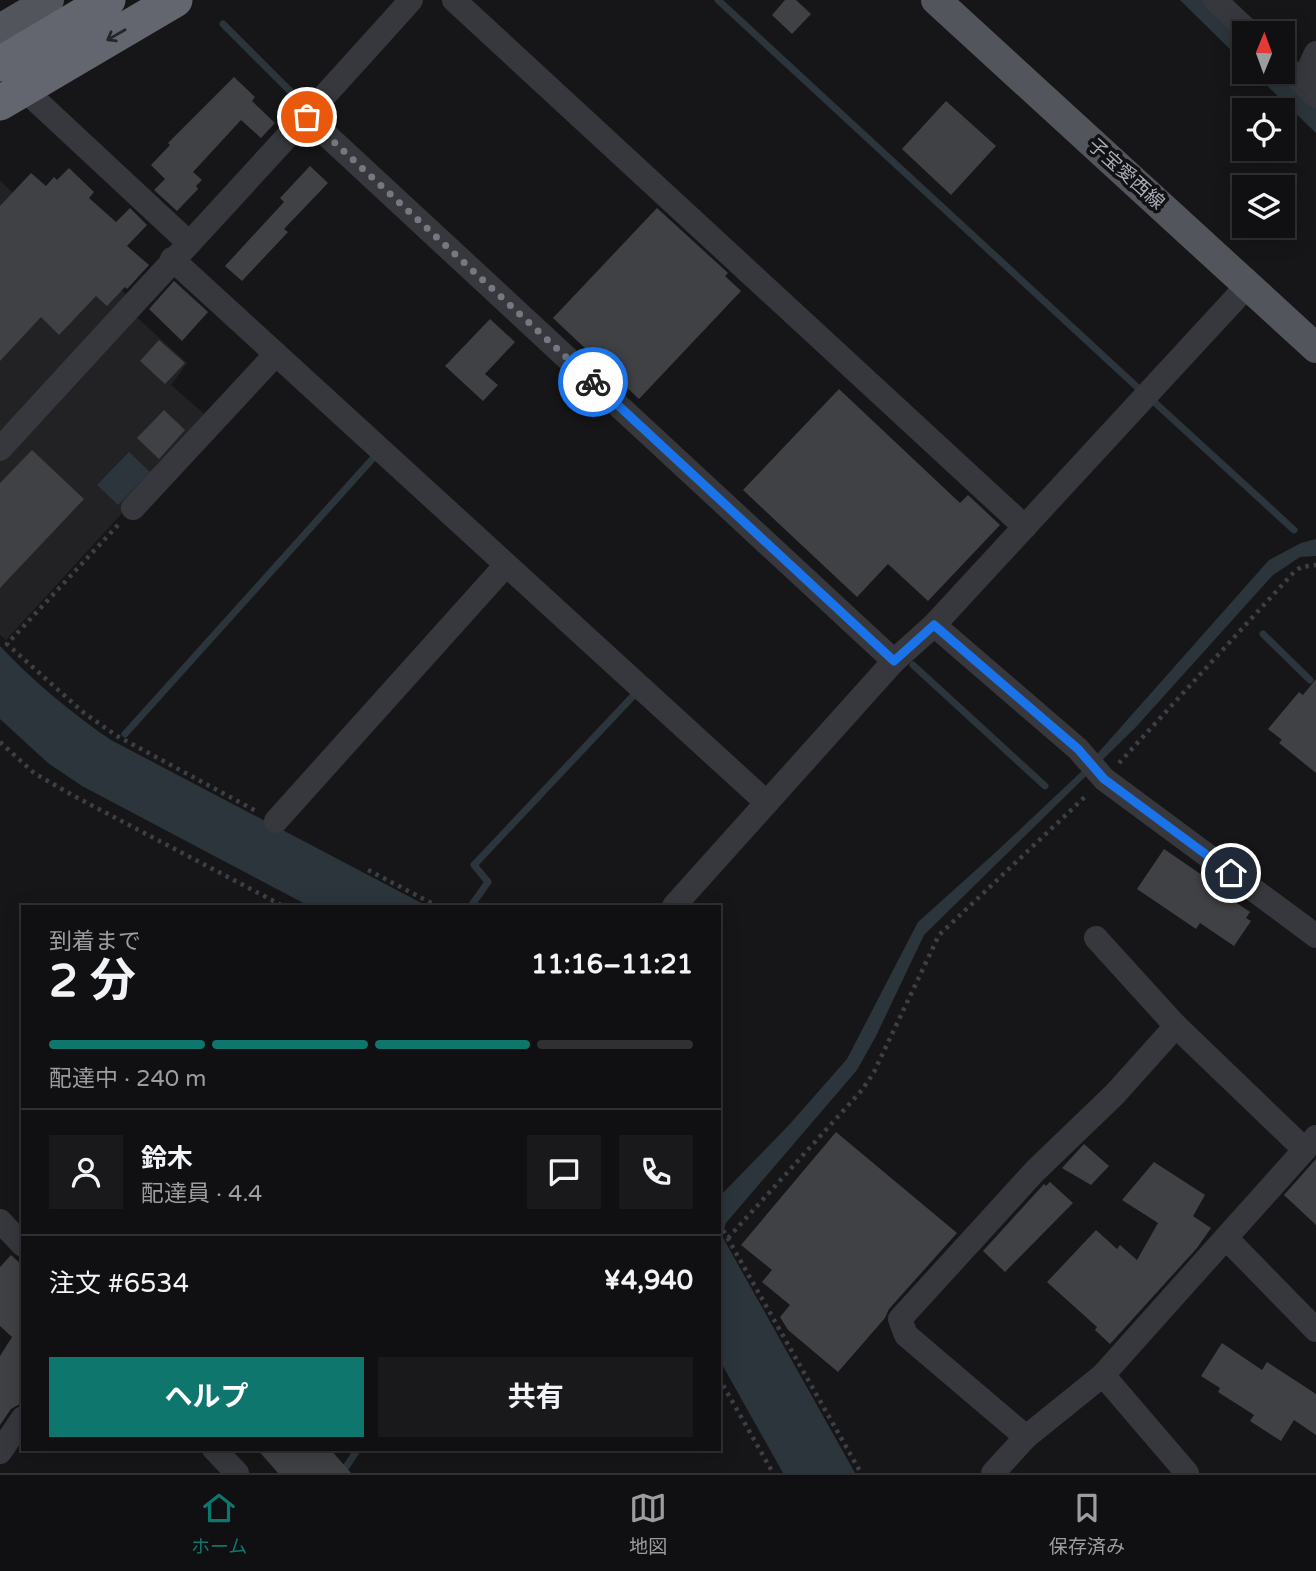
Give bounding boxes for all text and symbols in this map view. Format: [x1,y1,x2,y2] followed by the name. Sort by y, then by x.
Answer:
[1232,21,1295,84] north arrow
[1232,21,1295,238] map controls
[106,28,126,42] one-way arrow
[277,87,337,147] pin
[288,98,326,136] icon: bag
[1232,98,1295,161] button: locate
[1083,134,1169,214] street label: 子宝愛西線
[1232,175,1295,238] button: layers
[558,347,628,417] courier
[574,363,612,401] icon: bike
[1201,843,1261,903] pin
[1212,854,1250,892] icon: home
[49,928,141,956] text: 到着まで
[531,949,693,980] text: 11:16–11:21
[49,954,136,1009] text: 2 分
[49,1065,206,1093] text: 配達中 · 240 m
[49,1135,123,1209] button: person
[527,1135,601,1209] button: chat
[619,1135,693,1209] button: phone
[141,1143,193,1174] text: 鈴木
[141,1180,262,1208] text: 配達員 · 4.4
[604,1265,693,1296] text: ¥4,940
[49,1268,189,1299] text: 注文 #6534
[49,1357,364,1437] button: ヘルプ
[378,1357,693,1437] button: 共有
[191,1489,247,1558] tab: ホーム
[629,1489,667,1558] tab: 地図
[1049,1489,1125,1558] tab: 保存済み

